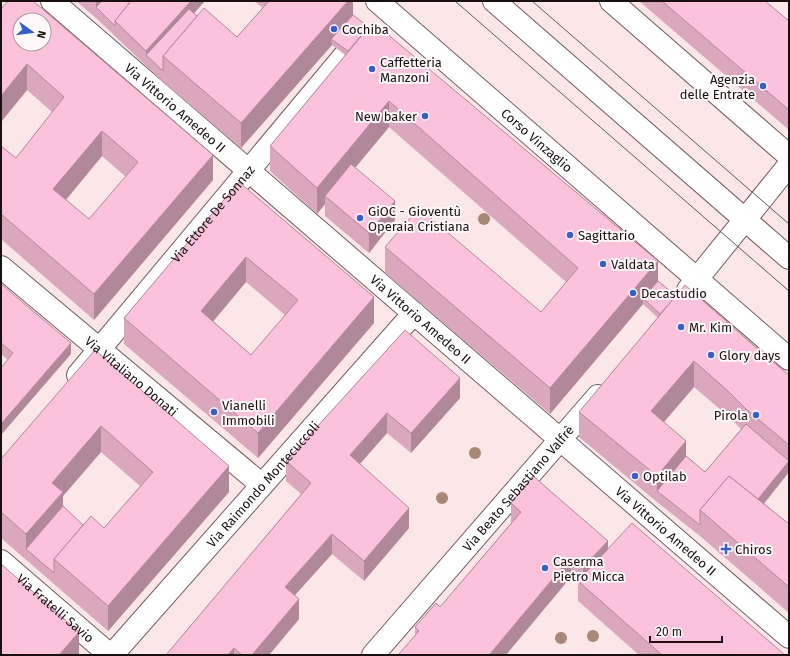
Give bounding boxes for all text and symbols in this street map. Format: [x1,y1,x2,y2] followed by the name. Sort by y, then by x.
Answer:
[12,12,52,52] north arrow
[342,22,389,37] place label: Cochiba
[329,24,339,34] marker: Cochiba
[34,29,48,39] text: N
[380,55,442,85] place label: Caffetteria Manzoni
[122,60,229,155] street label: Via Vittorio Amedeo II
[367,64,377,74] marker: Caffetteria Manzoni
[680,72,755,102] place label: Agenzia delle Entrate
[758,81,768,91] marker: Agenzia delle Entrate
[498,105,575,175] street label: Corso Vinzaglio
[355,109,417,124] place label: New baker
[420,111,430,121] marker: New baker
[168,162,258,266] street label: Via Ettore De Sonnaz
[368,204,470,234] place label: GiOC - Gioventù Operaia Cristiana
[355,213,365,223] marker: GiOC - Gioventù Operaia Cristiana
[578,228,635,243] place label: Sagittario
[565,230,575,240] marker: Sagittario
[611,257,655,272] place label: Valdata
[598,259,608,269] marker: Valdata
[367,272,474,367] street label: Via Vittorio Amedeo II
[641,286,707,301] place label: Decastudio
[628,288,638,298] marker: Decastudio
[689,320,732,335] place label: Mr. Kim
[676,322,686,332] marker: Mr. Kim
[82,333,181,419] street label: Via Vitaliano Donati
[719,348,780,363] place label: Glory days
[706,350,716,360] marker: Glory days
[222,398,275,428] place label: Vianelli Immobili
[209,407,219,417] marker: Vianelli Immobili
[714,408,748,423] place label: Pirola
[751,410,761,420] marker: Pirola
[204,418,323,550] street label: Via Raimondo Montecuccoli
[460,423,577,554] street label: Via Beato Sebastiano Valfrè
[643,469,687,484] place label: Optilab
[630,471,640,481] marker: Optilab
[612,484,719,579] street label: Via Vittorio Amedeo II
[735,542,772,557] place label: Chiros
[720,543,732,555] marker: Chiros
[553,554,625,584] place label: Caserma Pietro Micca
[540,563,550,573] marker: Caserma Pietro Micca
[14,571,97,646] street label: Via Fratelli Savio
[650,618,722,644] scale bar
[656,625,682,639] text: 20 m

